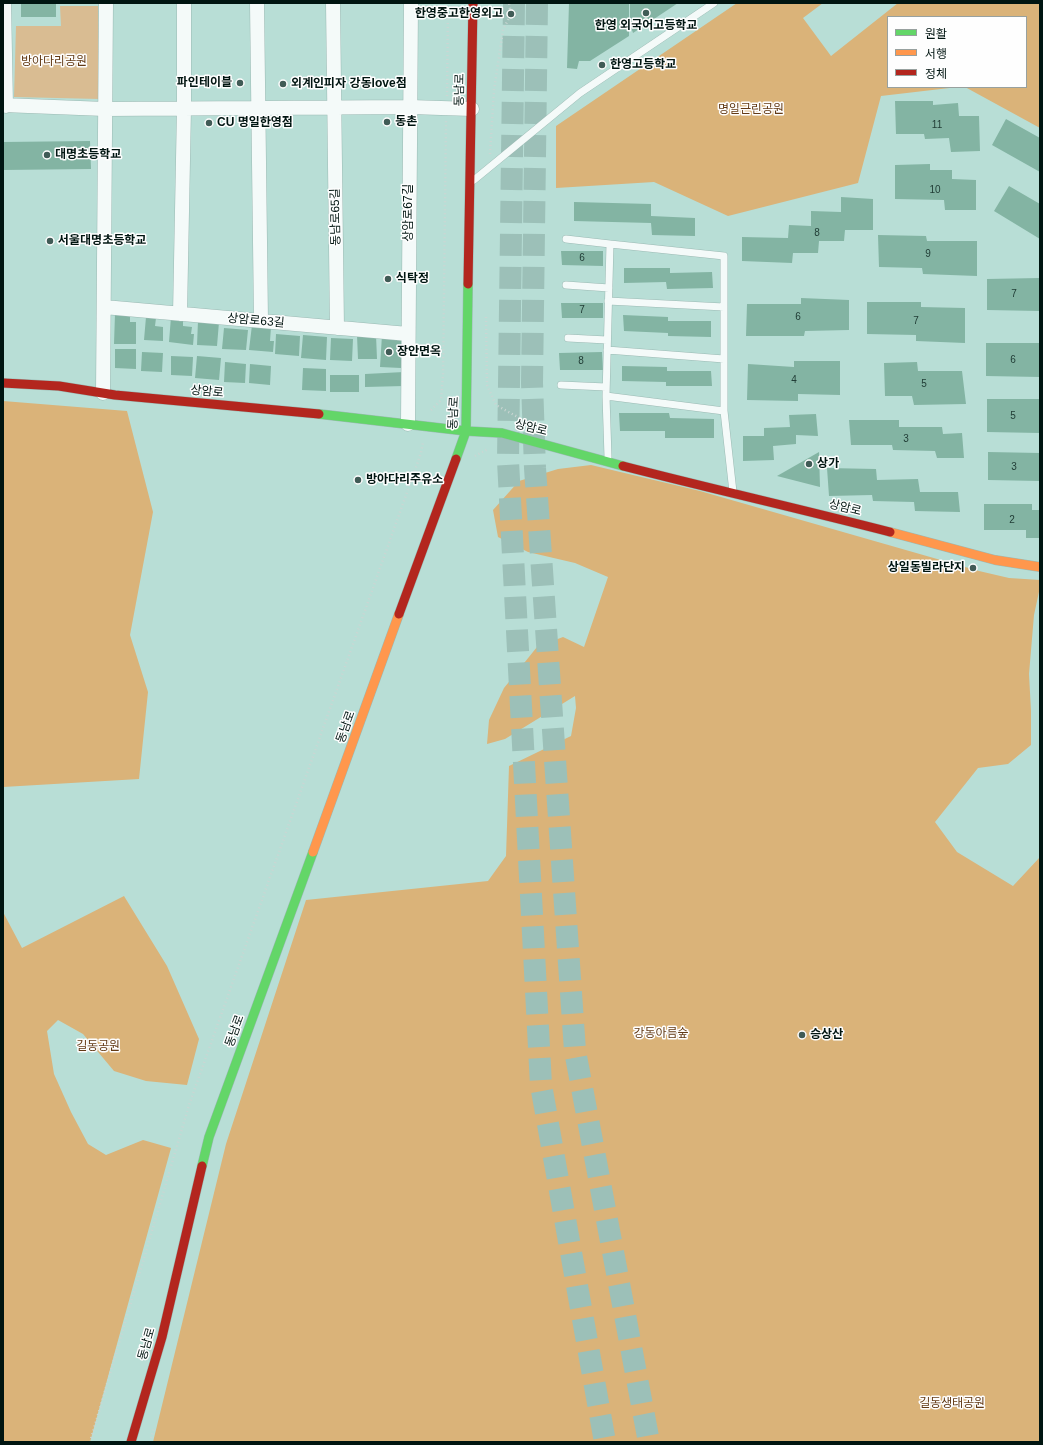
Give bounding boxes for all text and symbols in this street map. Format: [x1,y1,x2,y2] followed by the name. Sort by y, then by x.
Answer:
[415,7,503,21] place label: 한영중고한영외고
[641,8,651,18] marker: 한영 외국어고등학교
[506,9,516,19] marker: 한영중고한영외고
[887,16,1027,88] legend
[595,19,697,33] place label: 한영 외국어고등학교
[925,27,947,41] text: 원활
[925,47,947,61] text: 서행
[21,55,87,69] park label: 방아다리공원
[610,58,676,72] place label: 한영고등학교
[597,60,607,70] marker: 한영고등학교
[925,67,947,81] text: 정체
[453,73,467,107] street label: 동남로
[177,76,232,90] place label: 파인테이블
[291,77,407,91] place label: 외계인피자 강동love점
[235,78,245,88] marker: 파인테이블
[278,79,288,89] marker: 외계인피자 강동love점
[718,103,784,117] park label: 명일근린공원
[395,115,417,129] place label: 동촌
[217,116,293,130] place label: CU 명일한영점
[382,117,392,127] marker: 동촌
[204,118,214,128] marker: CU 명일한영점
[932,119,942,131] house number: 11
[55,148,121,162] place label: 대명초등학교
[42,150,52,160] marker: 대명초등학교
[402,184,416,242] street label: 상암로67길
[929,184,941,196] house number: 10
[328,188,344,246] street label: 동남로65길
[814,227,820,239] house number: 8
[58,234,146,248] place label: 서울대명초등학교
[45,236,55,246] marker: 서울대명초등학교
[925,248,931,260] house number: 9
[579,252,585,264] house number: 6
[396,272,429,286] place label: 식탁정
[383,274,393,284] marker: 식탁정
[1011,288,1017,300] house number: 7
[579,304,585,316] house number: 7
[227,311,285,331] street label: 상암로63길
[795,311,801,323] house number: 6
[913,315,919,327] house number: 7
[397,345,441,359] place label: 장안면옥
[384,347,394,357] marker: 장안면옥
[1010,354,1016,366] house number: 6
[578,355,584,367] house number: 8
[791,374,797,386] house number: 4
[921,378,927,390] house number: 5
[190,383,224,401] street label: 상암로
[446,396,462,430] street label: 동남로
[1010,410,1016,422] house number: 5
[513,417,549,439] street label: 상암로
[903,433,909,445] house number: 3
[817,457,839,471] place label: 상가
[804,459,814,469] marker: 상가
[1011,461,1017,473] house number: 3
[366,473,443,487] place label: 방아다리주유소
[353,475,363,485] marker: 방아다리주유소
[827,497,863,519] street label: 상암로
[1009,514,1015,526] house number: 2
[888,561,965,575] place label: 상일동빌라단지
[968,563,978,573] marker: 상일동빌라단지
[334,709,358,745] street label: 동남로
[223,1013,247,1049] street label: 동남로
[633,1027,689,1041] park label: 강동아름숲
[810,1028,843,1042] place label: 승상산
[797,1030,807,1040] marker: 승상산
[76,1040,120,1054] park label: 길동공원
[136,1326,158,1362] street label: 동남로
[919,1397,985,1411] park label: 길동생태공원

